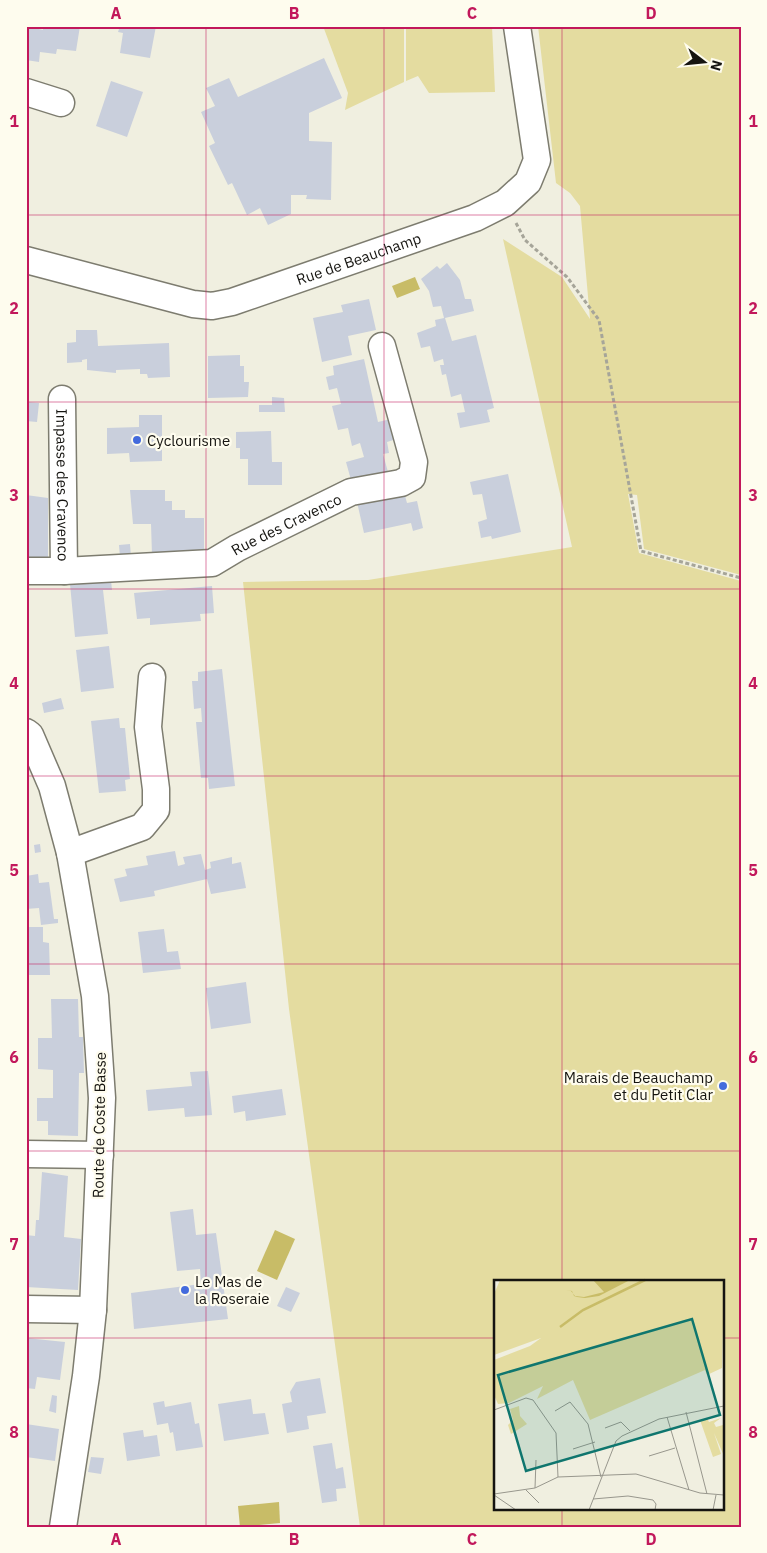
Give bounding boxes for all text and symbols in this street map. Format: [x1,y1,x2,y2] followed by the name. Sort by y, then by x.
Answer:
[111,3,122,23] text: A
[289,3,300,23] text: B
[467,3,477,23] text: C
[645,3,657,23] text: D
[680,38,730,88] north arrow
[706,58,727,73] text: N
[9,111,19,131] text: 1
[748,111,758,131] text: 1
[293,228,423,289] street label: Rue de Beauchamp
[9,298,19,318] text: 2
[748,298,758,318] text: 2
[53,409,73,561] street label: Impasse des Cravenco
[147,431,230,450] place label: Cyclourisme
[131,434,143,446] marker: Cyclourisme
[9,485,19,505] text: 3
[748,485,758,505] text: 3
[227,489,344,559] street label: Rue des Cravenco
[9,673,19,693] text: 4
[748,673,758,693] text: 4
[9,860,19,880] text: 5
[748,860,758,880] text: 5
[9,1047,19,1067] text: 6
[748,1047,758,1067] text: 6
[88,1052,110,1198] street label: Route de Coste Basse
[564,1068,713,1104] place label: Marais de Beauchamp et du Petit Clar
[717,1080,729,1092] marker: Marais de Beauchamp et du Petit Clar
[9,1234,19,1254] text: 7
[748,1234,758,1254] text: 7
[195,1272,269,1308] place label: Le Mas de la Roseraie
[494,1280,724,1510] inset map
[179,1284,191,1296] marker: Le Mas de la Roseraie
[9,1422,19,1442] text: 8
[748,1422,758,1442] text: 8
[111,1529,122,1549] text: A
[289,1529,300,1549] text: B
[467,1529,477,1549] text: C
[645,1529,657,1549] text: D

